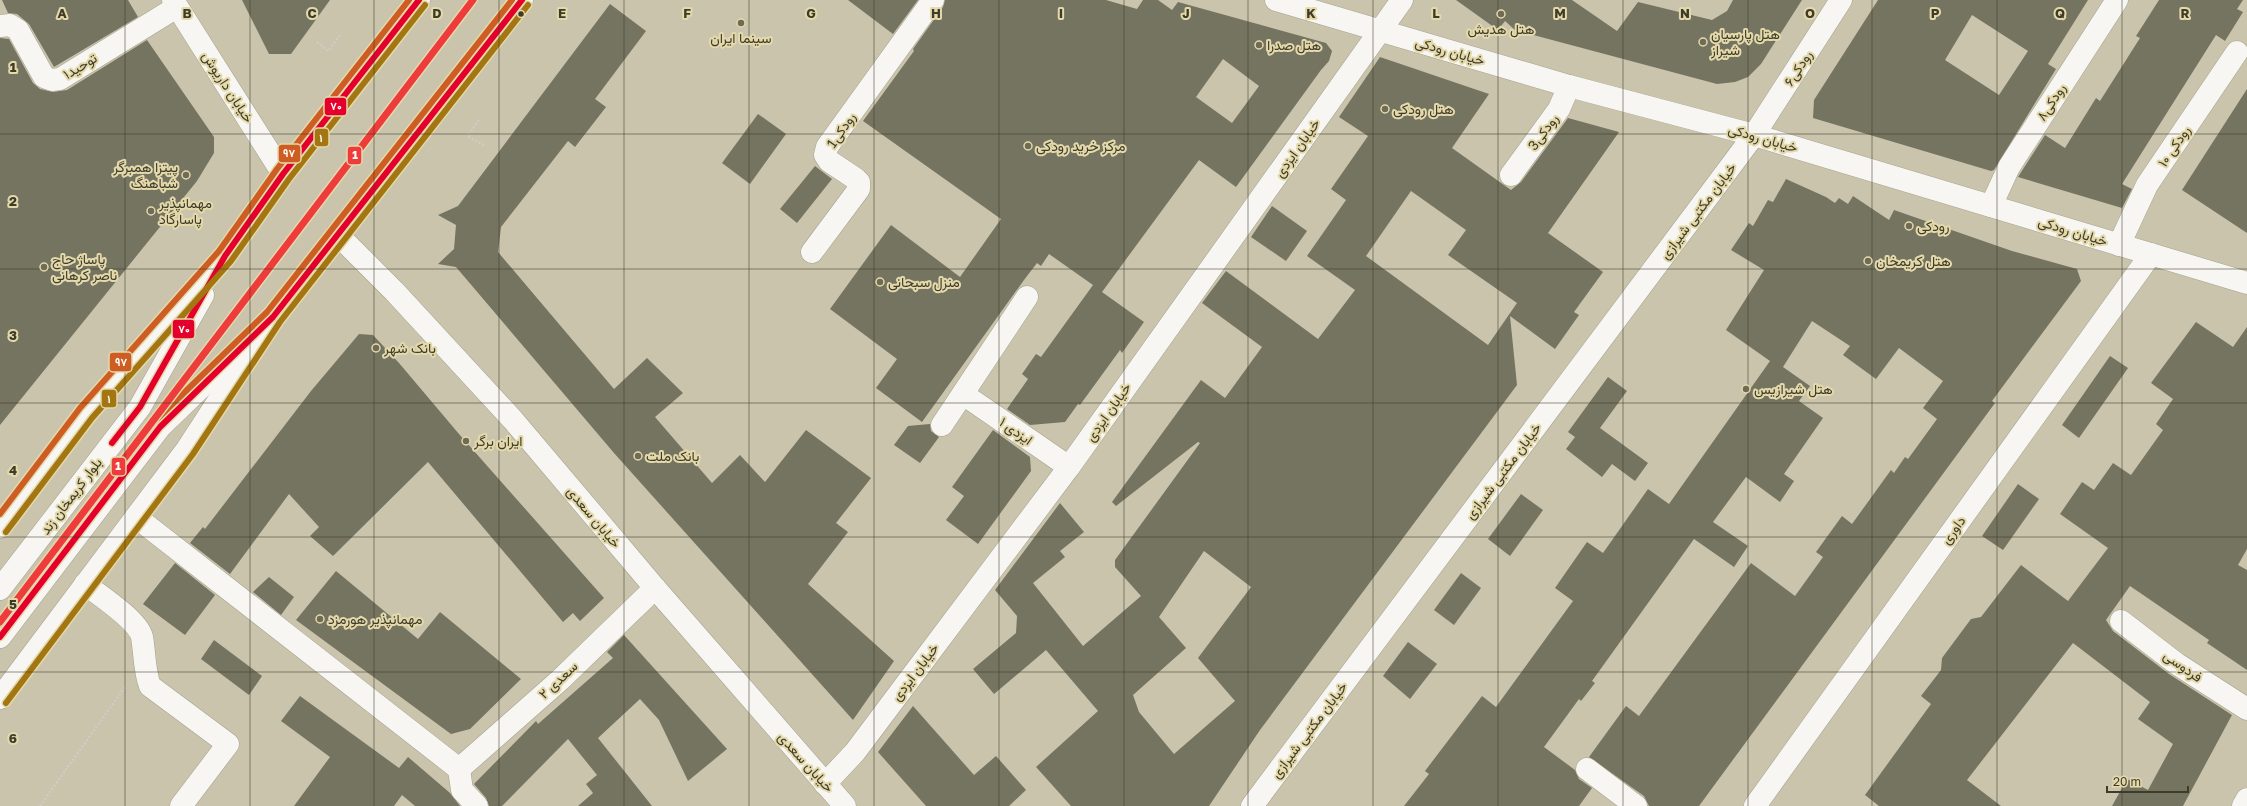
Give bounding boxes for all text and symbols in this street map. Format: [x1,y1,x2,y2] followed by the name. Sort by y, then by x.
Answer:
[57,5,67,21] text: A
[182,5,192,21] text: B
[307,5,317,21] text: C
[432,5,442,21] text: D
[558,5,566,21] text: E
[683,5,691,21] text: F
[806,5,816,21] text: G
[931,5,941,21] text: H
[1059,5,1063,21] text: I
[1182,5,1190,21] text: J
[1306,5,1316,21] text: K
[1432,5,1440,21] text: L
[1554,5,1566,21] text: M
[1680,5,1690,21] text: N
[1805,5,1815,21] text: O
[1931,5,1940,21] text: P
[2055,5,2065,21] text: Q
[2180,5,2190,21] text: R
[516,9,526,19] unlabelled marker
[1496,9,1506,19] marker: هتل هدیش
[736,18,746,28] marker: سینما ایران
[1468,20,1535,38] place label: هتل هدیش
[1710,25,1780,59] place label: هتل پارسیان شیراز
[710,29,772,47] place label: سینما ایران
[1413,32,1487,70] street label: خیابان رودکی
[1267,36,1321,54] place label: هتل صدرا
[1698,37,1708,47] marker: هتل پارسیان شیراز
[1254,40,1264,50] marker: هتل صدرا
[1780,46,1816,89] street label: رودکی۶
[198,48,258,126] street label: خیابان داریوش
[60,49,100,83] street label: توحید۱
[10,59,17,75] text: 1
[2032,80,2070,124] street label: رودکی۸
[324,97,347,116] line badge: ۷۰
[330,99,342,112] text: ۷۰
[1393,100,1454,118] place label: هتل رودکی
[1380,104,1390,114] marker: هتل رودکی
[823,108,860,151] street label: 1رودکی
[1524,110,1562,154] street label: 3رودکی
[1270,115,1324,181] street label: خیابان ایزدی
[1726,119,1800,157] street label: خیابان رودکی
[2154,122,2194,170] street label: رودکی ۱۰
[314,128,329,147] line badge: ۱
[319,131,323,144] text: ۱
[1036,137,1125,155] place label: مرکز خرید رودکی
[1023,141,1033,151] marker: مرکز خرید رودکی
[278,144,301,163] line badge: ۹۷
[283,146,295,159] text: ۹۷
[347,146,362,165] line badge: 1
[352,148,358,161] text: 1
[112,158,178,192] place label: پیتزا همبرگر شباهنگ
[1656,159,1740,263] street label: خیابان مکتبی شیرازی
[181,170,191,180] marker: پیتزا همبرگر شباهنگ
[9,193,17,209] text: 2
[158,194,212,229] place label: مهمانپذیر پاسارگاد
[146,206,156,216] marker: مهمانپذیر پاسارگاد
[2036,212,2110,250] street label: خیابان رودکی
[1917,217,1950,235] place label: رودکی
[1904,221,1914,231] marker: رودکی
[52,250,117,284] place label: پاساژ حاج ناصر کرهانی
[1876,252,1951,270] place label: هتل کریمخان
[1863,256,1873,266] marker: هتل کریمخان
[39,262,49,272] marker: پاساژ حاج ناصر کرهانی
[888,273,960,292] place label: منزل سبحانی
[875,277,885,287] marker: منزل سبحانی
[172,319,195,339] line badge: ۷۰
[178,322,190,335] text: ۷۰
[9,327,17,343] text: 3
[383,339,436,357] place label: بانک شهر
[371,343,381,353] marker: بانک شهر
[109,352,132,372] line badge: ۹۷
[115,355,127,368] text: ۹۷
[1081,379,1135,445] street label: خیابان ایزدی
[1754,380,1833,398] place label: هتل شیرازیس
[1741,384,1751,394] marker: هتل شیرازیس
[101,389,117,408] line badge: ۱
[107,392,111,405] text: ۱
[996,413,1036,449] street label: ایزدی ۱
[1461,419,1545,523] street label: خیابان مکتبی شیرازی
[473,432,523,450] place label: ایران برگر
[461,436,471,446] marker: ایران برگر
[646,447,699,465] place label: بانک ملت
[633,451,643,461] marker: بانک ملت
[36,454,106,538] street label: بلوار کریمخان زند
[111,457,126,476] line badge: 1
[115,459,121,472] text: 1
[9,462,17,478] text: 4
[563,482,625,552] street label: خیابان سعدی
[1937,512,1970,548] street label: داوری
[9,596,17,612] text: 5
[328,610,423,629] place label: مهمانپذیر هورمزد
[315,614,325,624] marker: مهمانپذیر هورمزد
[887,639,943,705] street label: خیابان ایزدی
[2160,646,2206,686] street label: فردوسی
[535,657,581,703] street label: سعدی ۲
[1267,678,1351,782] street label: خیابان مکتبی شیرازی
[774,728,838,796] street label: خیابان سعدی
[9,730,17,746] text: 6
[2107,768,2188,794] scale bar
[2113,774,2141,789] text: 20 m

